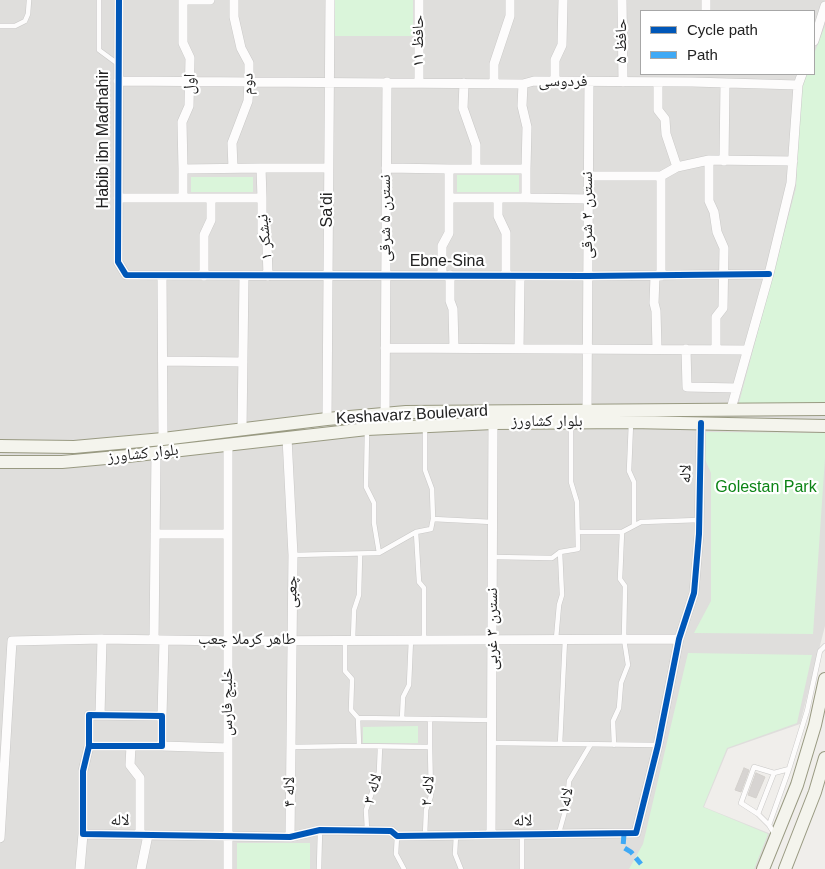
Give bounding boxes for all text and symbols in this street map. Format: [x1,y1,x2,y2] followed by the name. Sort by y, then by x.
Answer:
[640,10,815,75] legend
[409,15,429,67] street label: حافظ ۱۱
[612,19,632,63] street label: حافظ ۵
[687,21,758,38] text: Cycle path
[687,46,718,63] text: Path
[94,70,114,208] street label: Habib ibn Madhahir
[539,72,587,92] street label: فردوسی
[180,73,200,95] street label: اول
[238,73,258,95] street label: دوم
[578,171,598,259] street label: نسترن ۲ شرقی
[376,174,396,262] street label: نسترن ۵ شرقی
[318,192,338,228] street label: Sa'di
[253,213,277,261] street label: نیشکر ۱
[410,252,484,272] street label: Ebne-Sina
[336,401,488,429] street label: Keshavarz Boulevard
[511,412,583,432] street label: بلوار کشاورز
[107,441,179,467] street label: بلوار کشاورز
[676,464,696,484] street label: لاله
[715,478,817,498] park label: Golestan Park
[282,576,302,608] street label: چعبی
[483,588,503,670] street label: نسترن ۳ غربی
[198,630,296,650] street label: طاهر کرملا چعب
[218,668,238,736] street label: خلیج فارس
[360,772,386,806] street label: لاله ۳
[417,775,439,807] street label: لاله ۲
[280,777,300,807] street label: لاله ۴
[554,786,578,816] street label: لاله۱
[111,811,129,831] street label: لاله
[513,811,533,831] street label: لاله

